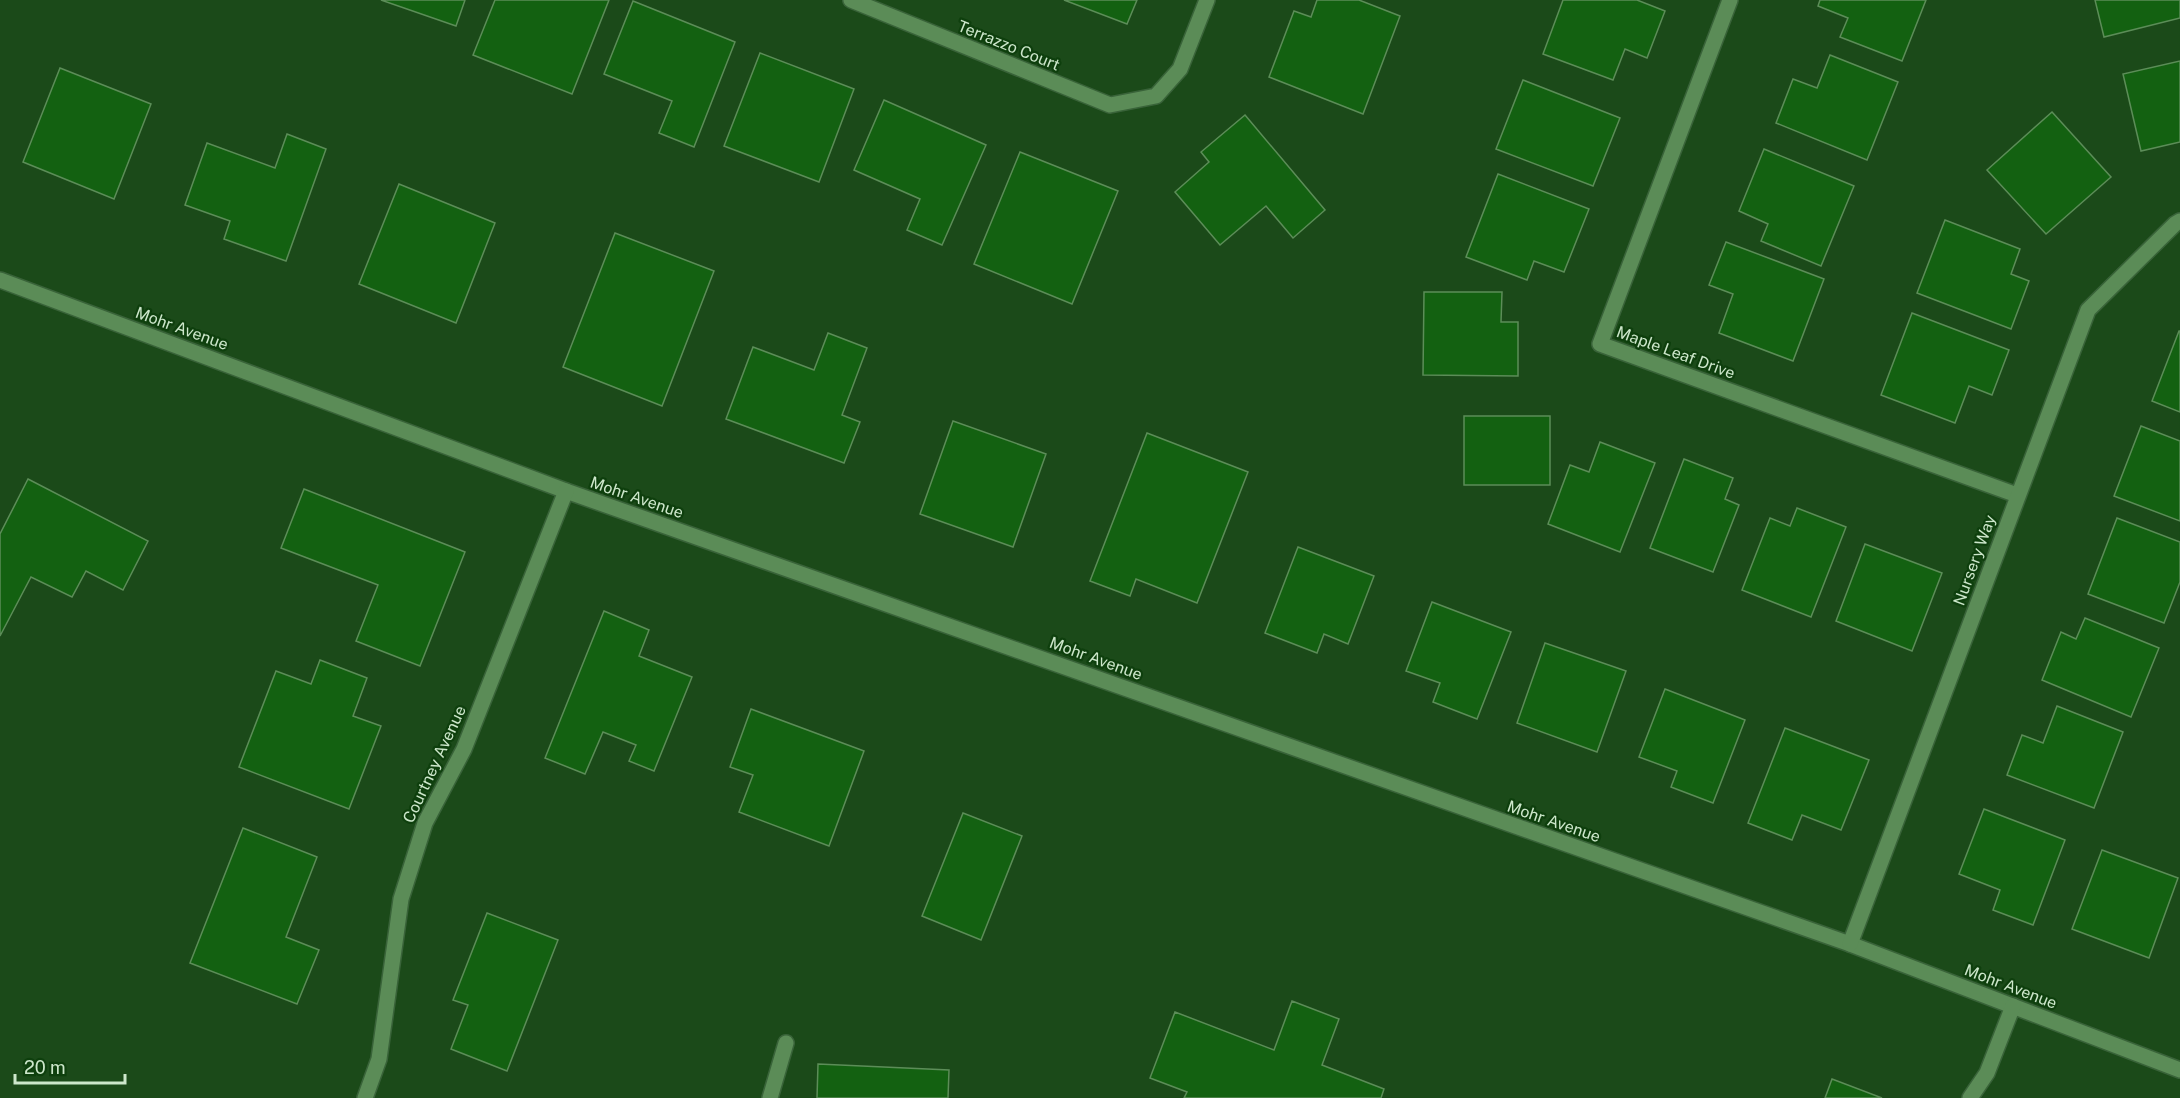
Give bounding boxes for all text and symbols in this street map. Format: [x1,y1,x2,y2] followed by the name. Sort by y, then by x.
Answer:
[955,16,1063,75] street label: Terrazzo Court
[133,303,231,354] street label: Mohr Avenue
[1614,322,1738,383] street label: Maple Leaf Drive
[588,473,686,522] street label: Mohr Avenue
[1949,512,2000,608] street label: Nursery Way
[1047,633,1145,684] street label: Mohr Avenue
[399,703,470,826] street label: Courtney Avenue
[1505,797,1603,846] street label: Mohr Avenue
[1962,960,2060,1013] street label: Mohr Avenue
[15,1047,124,1085] scale bar
[24,1057,66,1078] text: 20 m

